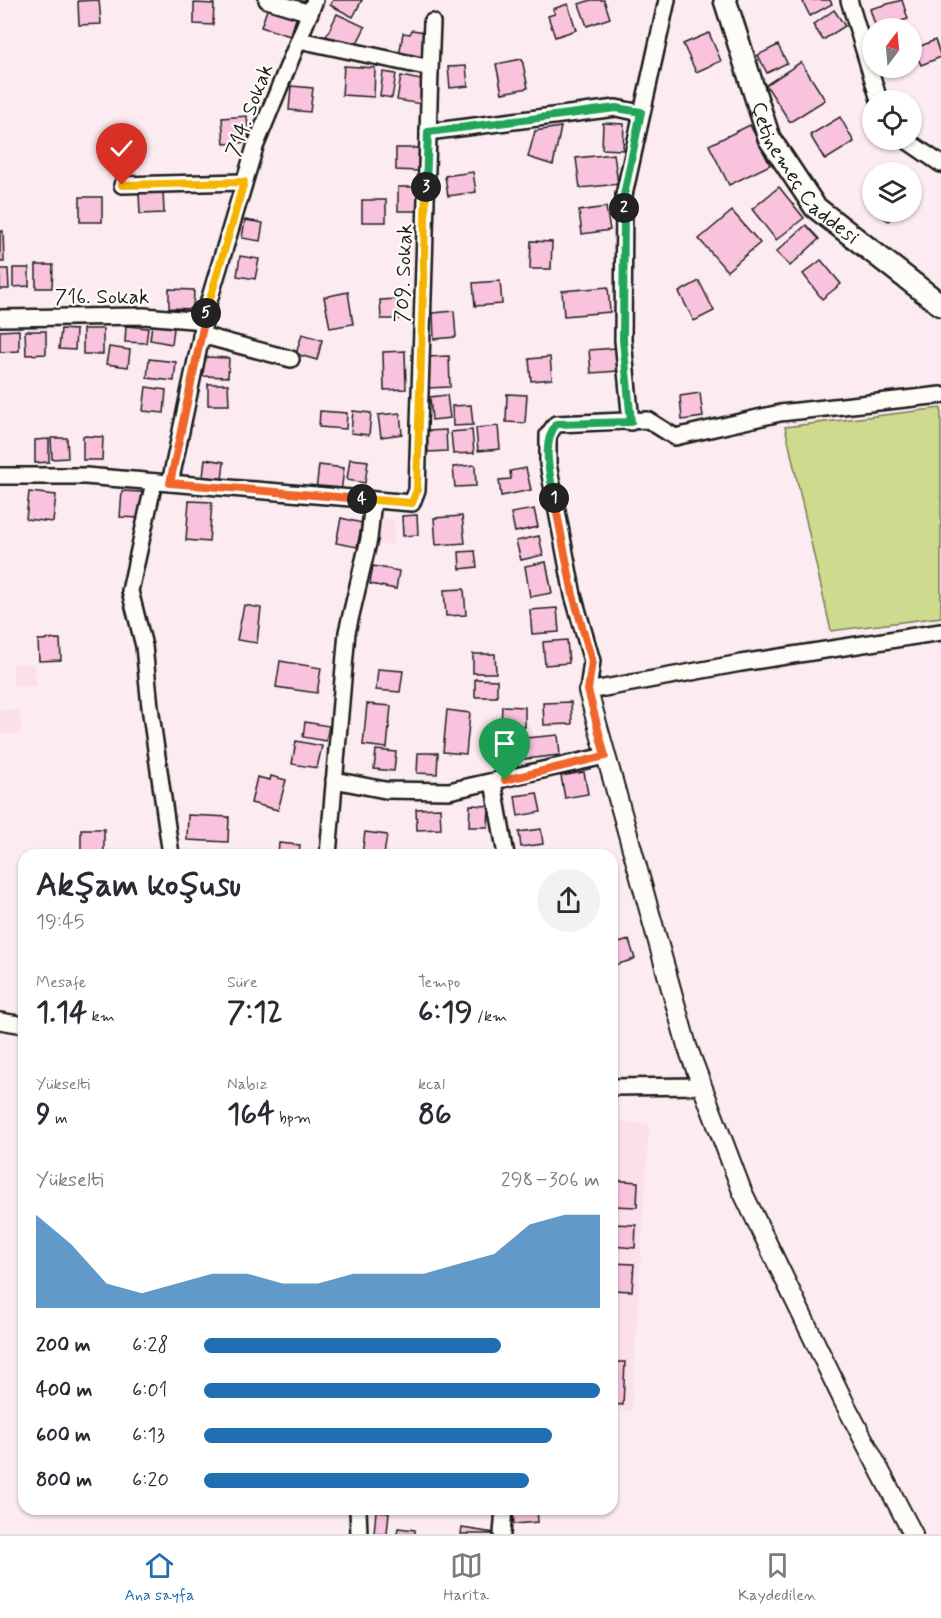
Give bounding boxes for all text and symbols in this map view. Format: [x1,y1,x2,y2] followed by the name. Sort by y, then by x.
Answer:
[862,18,922,78] north arrow
[862,18,922,222] map controls
[219,60,280,161] street label: 714. Sokak
[862,90,922,150] button: locate
[743,98,865,251] street label: Çetinemeç Caddesi
[96,123,147,185] pin
[105,132,138,165] icon: check
[862,162,922,222] button: layers
[411,172,441,202] pin: 3
[422,176,430,197] text: 3
[609,193,639,223] pin: 2
[620,197,628,218] text: 2
[388,223,420,323] street label: 709. Sokak
[55,283,149,311] street label: 716. Sokak
[191,298,221,328] pin: 5
[201,302,211,323] text: 5
[539,483,569,513] pin: 1
[347,484,377,514] pin: 4
[550,487,558,508] text: 1
[357,488,367,509] text: 4
[479,718,530,780] pin
[488,727,521,760] icon: arrive
[36,864,241,908] text: Akşam koşusu
[537,869,600,932] button: share
[36,909,85,936] text: 19:45
[36,972,86,993] text: Mesafe
[227,972,258,993] text: Süre
[418,972,460,993] text: Tempo
[36,993,87,1032] text: 1.14
[227,993,282,1032] text: 7:12
[418,993,473,1032] text: 6:19
[87,1006,115,1027] text: km
[473,1006,507,1027] text: /km
[36,1074,90,1095] text: Yükselti
[227,1074,268,1095] text: Nabız
[418,1074,445,1095] text: kcal
[36,1095,51,1134] text: 9
[227,1095,275,1134] text: 164
[418,1095,452,1134] text: 86
[51,1108,68,1129] text: m
[275,1108,311,1129] text: bpm
[36,1167,104,1194] text: Yükselti
[501,1167,600,1194] text: 298–306 m
[36,1332,91,1359] text: 200 m
[132,1332,168,1359] text: 6:28
[36,1377,92,1404] text: 400 m
[132,1377,167,1404] text: 6:01
[36,1422,91,1449] text: 600 m
[132,1422,165,1449] text: 6:13
[36,1467,92,1494] text: 800 m
[132,1467,169,1494] text: 6:20
[124,1549,194,1606] tab: Ana sayfa
[443,1549,489,1606] tab: Harita
[738,1549,817,1606] tab: Kaydedilen

